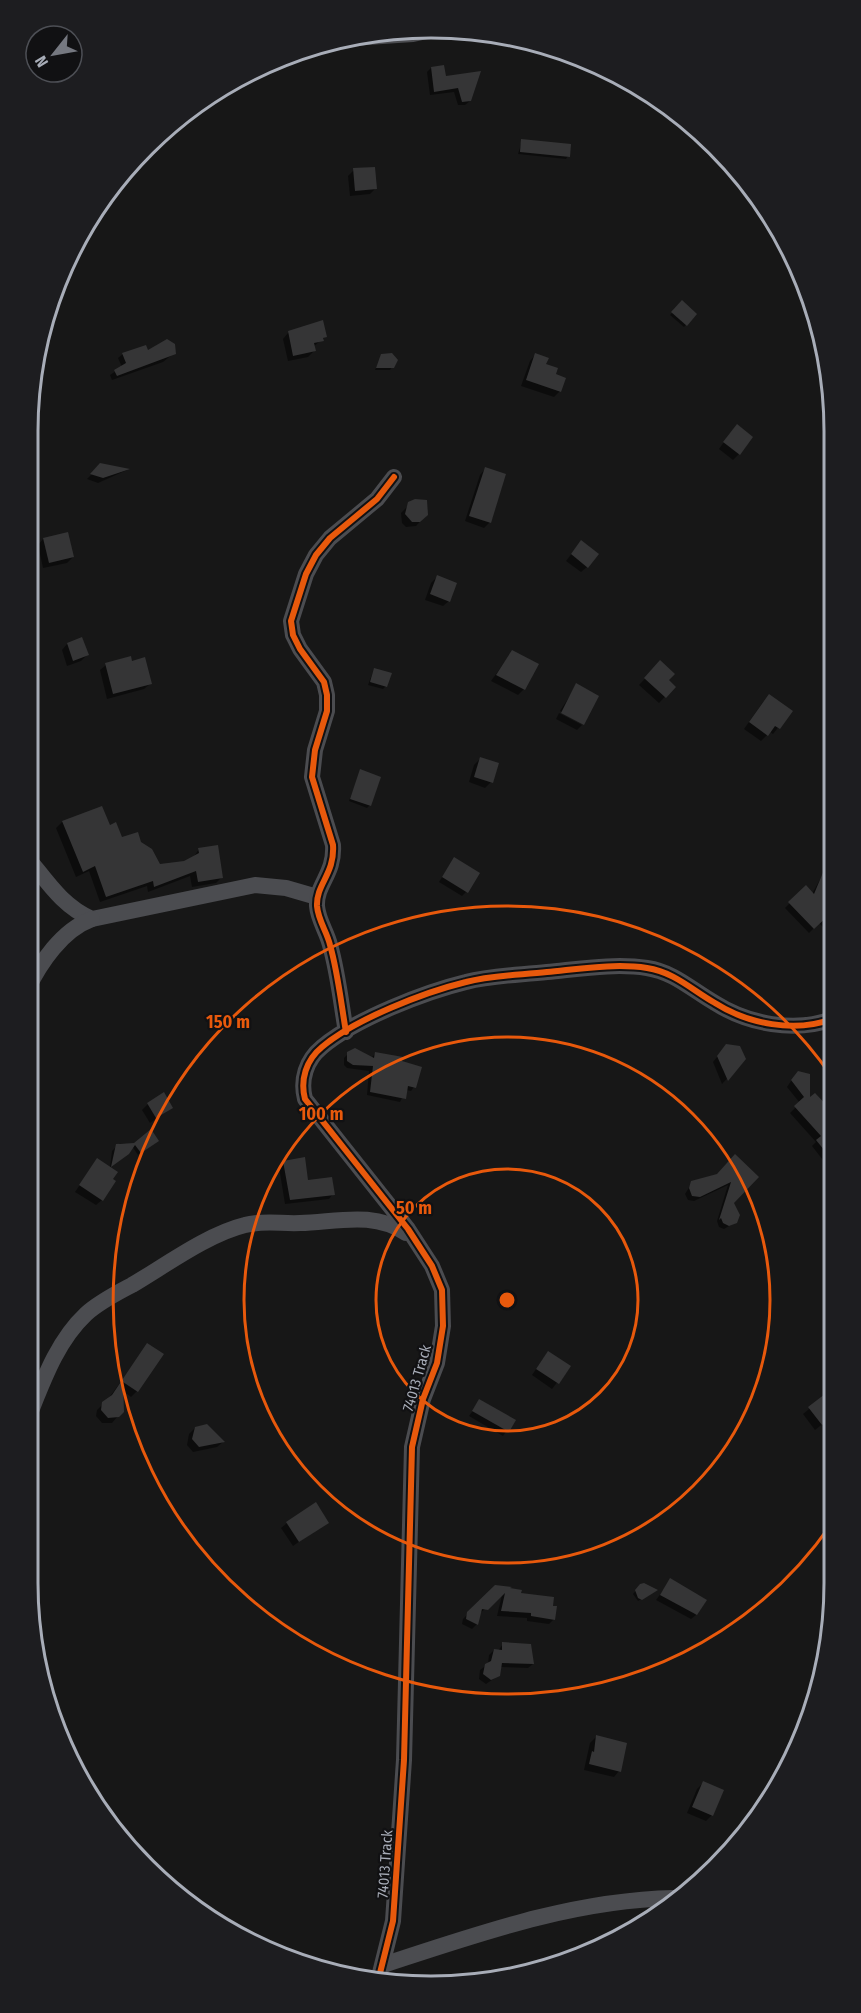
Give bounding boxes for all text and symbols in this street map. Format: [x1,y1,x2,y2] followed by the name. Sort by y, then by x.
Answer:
[24,24,84,84] north arrow
[31,52,52,70] text: N
[206,1011,250,1033] text: 150 m
[299,1103,343,1125] text: 100 m
[396,1197,432,1219] text: 50 m
[497,1290,517,1310] centre of rings
[399,1343,435,1413] street label: 74013 Track
[374,1829,396,1899] street label: 74013 Track

